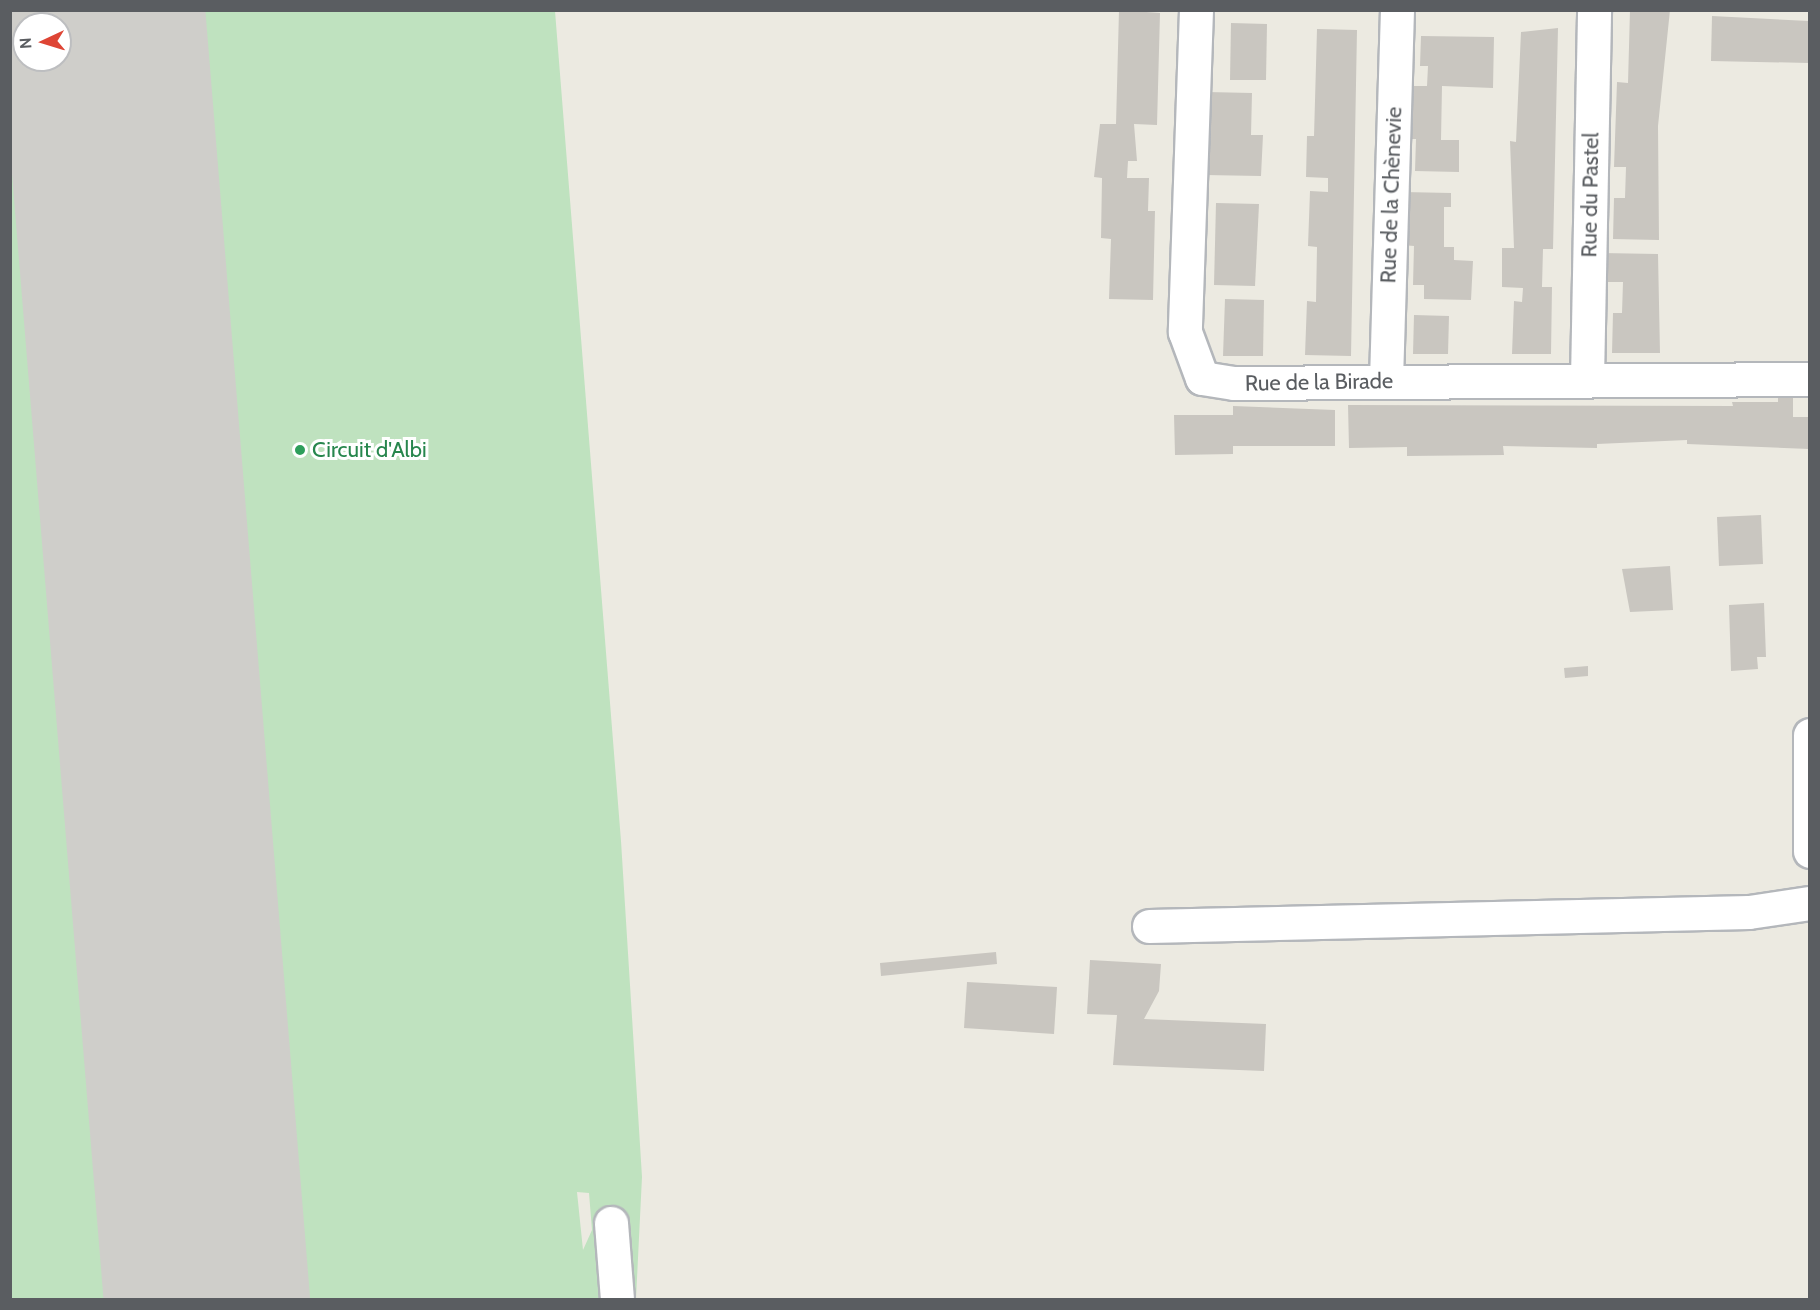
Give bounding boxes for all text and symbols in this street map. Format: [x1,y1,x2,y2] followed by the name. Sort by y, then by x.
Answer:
[12,12,72,72] north arrow
[16,37,35,49] text: N
[1375,106,1407,284] street label: Rue de la Chènevie
[1576,132,1604,258] street label: Rue du Pastel
[1245,368,1393,396] street label: Rue de la Birade
[312,437,427,463] place label: Circuit d'Albi
[293,443,307,457] marker: Circuit d'Albi

